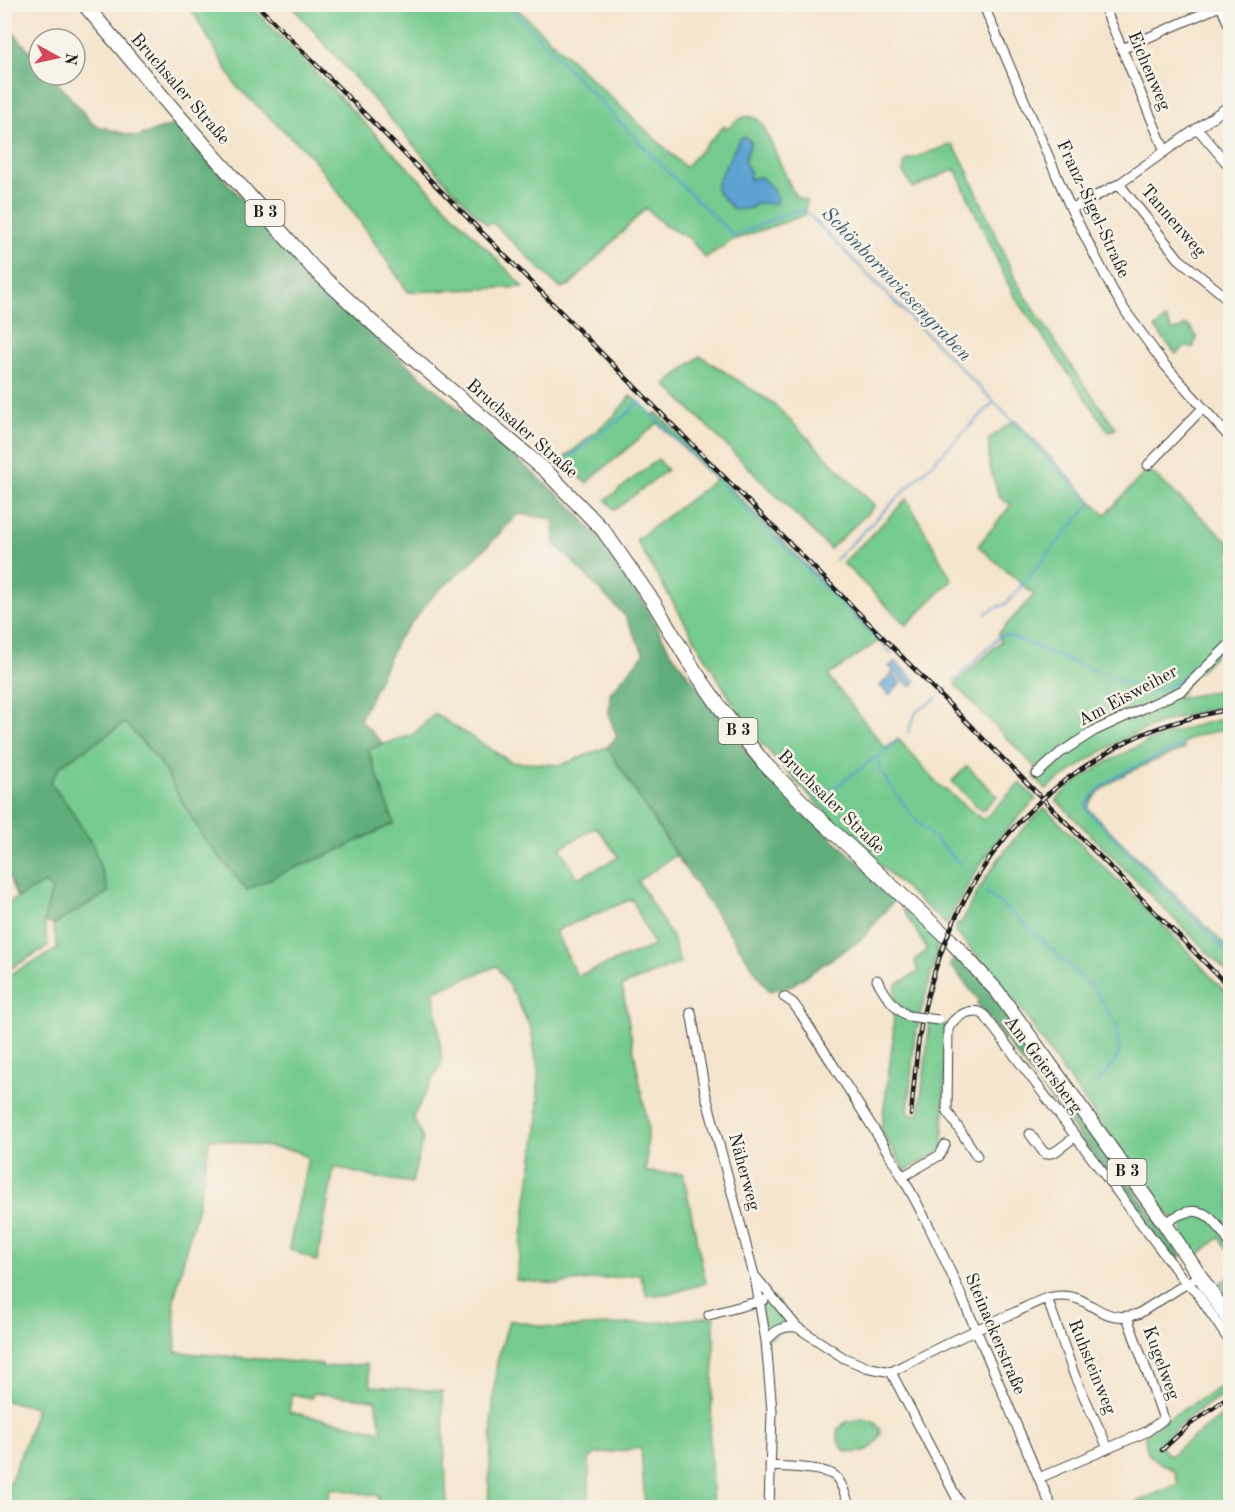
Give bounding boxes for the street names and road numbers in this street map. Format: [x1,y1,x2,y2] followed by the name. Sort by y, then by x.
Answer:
[1124,29,1174,113] street label: Eichenweg
[127,30,233,148] street label: Bruchsaler Straße
[1053,137,1133,281] street label: Franz-Sigel-Straße
[1137,181,1209,261] street label: Tannenweg
[246,200,284,226] road number: B 3
[463,376,581,482] street label: Bruchsaler Straße
[1075,662,1181,730] street label: Am Eisweiher
[718,718,758,744] road number: B 3
[774,747,888,857] street label: Bruchsaler Straße
[1001,1013,1086,1117] street label: Am Geiersberg
[725,1131,763,1213] street label: Näherweg
[1108,1159,1146,1185] road number: B 3
[961,1271,1029,1397] street label: Steinackerstraße
[1065,1317,1119,1417] street label: Ruhsteinweg
[1139,1324,1183,1403] street label: Kugelweg

